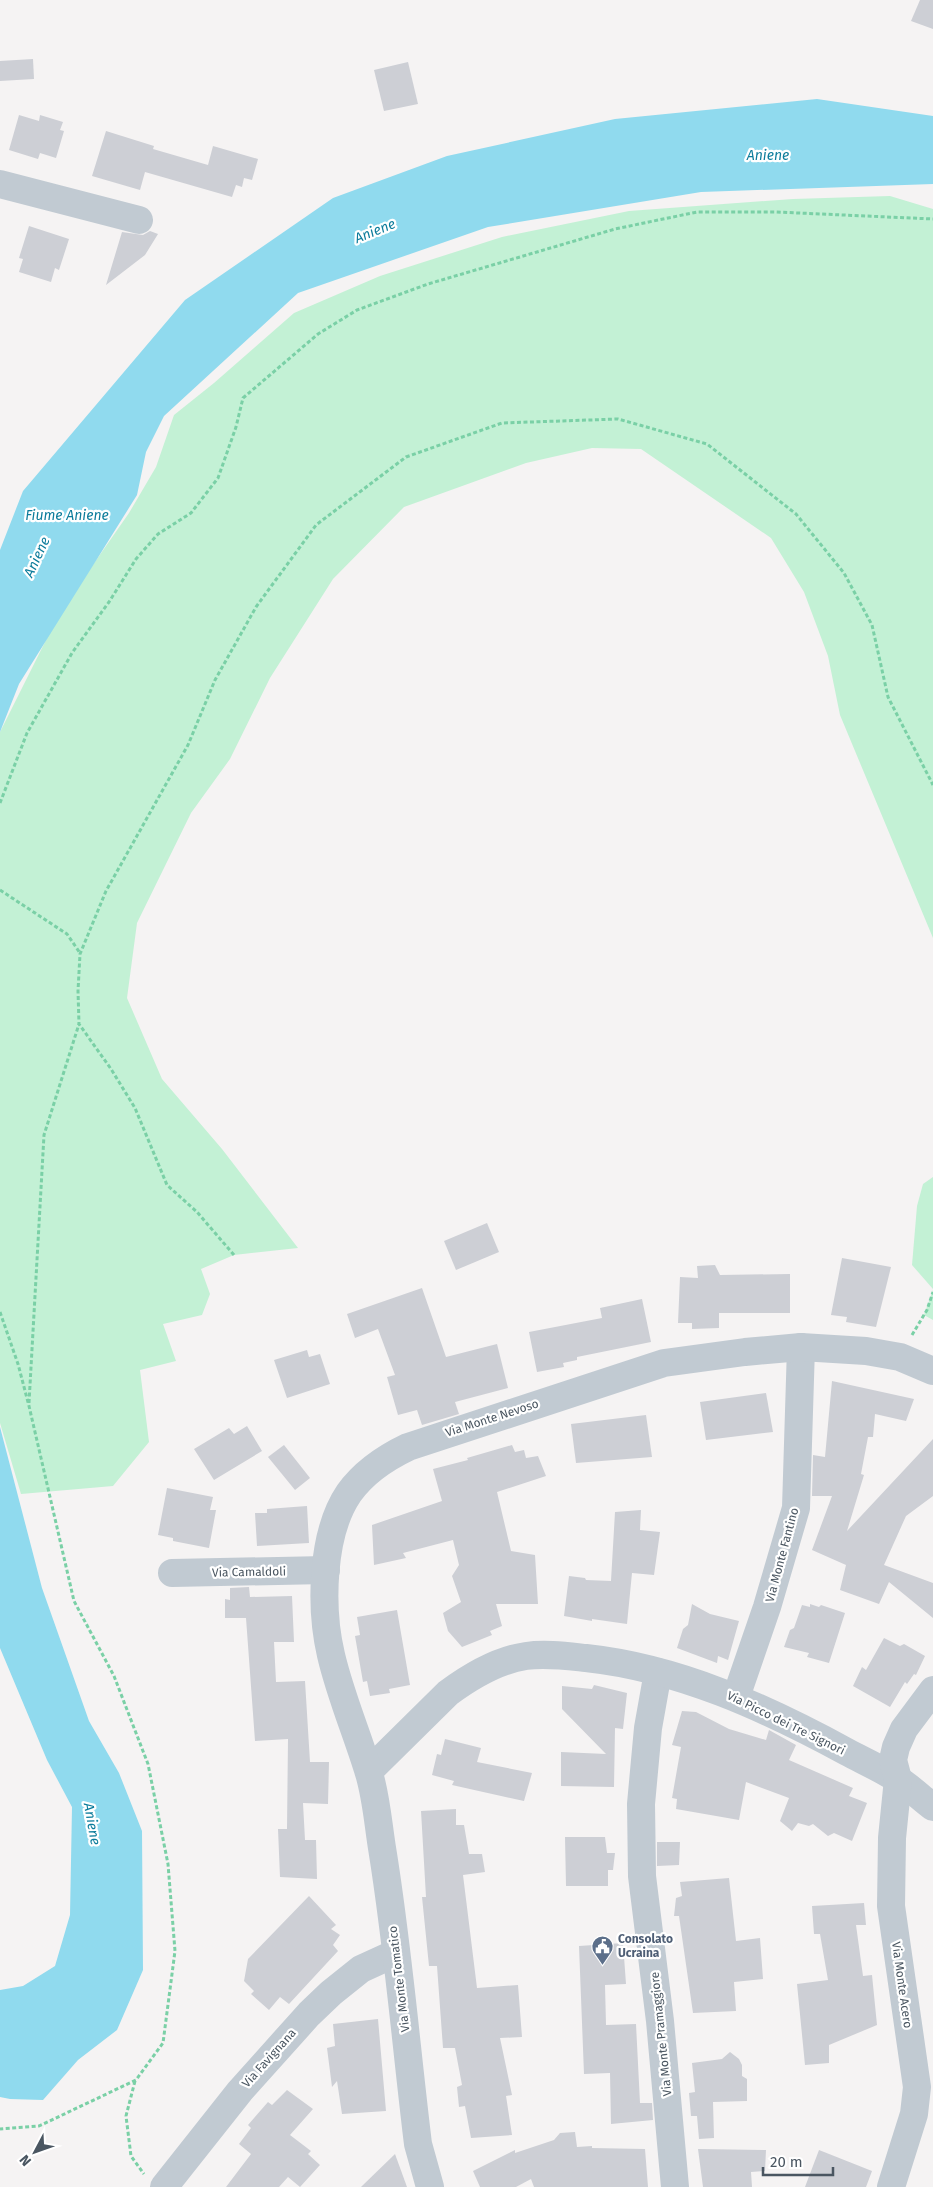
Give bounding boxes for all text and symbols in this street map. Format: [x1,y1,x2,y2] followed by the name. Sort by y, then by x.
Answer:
[746,147,789,164] water label: Aniene
[351,215,398,247] water label: Aniene
[25,507,109,524] water label: Fiume Aniene
[20,534,54,581] water label: Aniene
[444,1396,540,1440] street label: Via Monte Nevoso
[763,1506,801,1604] street label: Via Monte Fantino
[212,1564,286,1580] street label: Via Camaldoli
[725,1688,847,1758] street label: Via Picco dei Tre Signori
[80,1801,104,1846] water label: Aniene
[386,1925,412,2033] street label: Via Monte Tomatico
[618,1932,673,1960] place label: Consolato Ucraina
[590,1934,614,1965] public building icon: Consolato Ucraina
[889,1941,915,2029] street label: Via Monte Acero
[648,1971,674,2097] street label: Via Monte Pramaggiore
[239,2026,299,2090] street label: Via Favignana
[10,2127,60,2177] north arrow
[763,2144,833,2176] scale bar
[16,2151,35,2169] text: N
[770,2153,803,2171] text: 20 m

